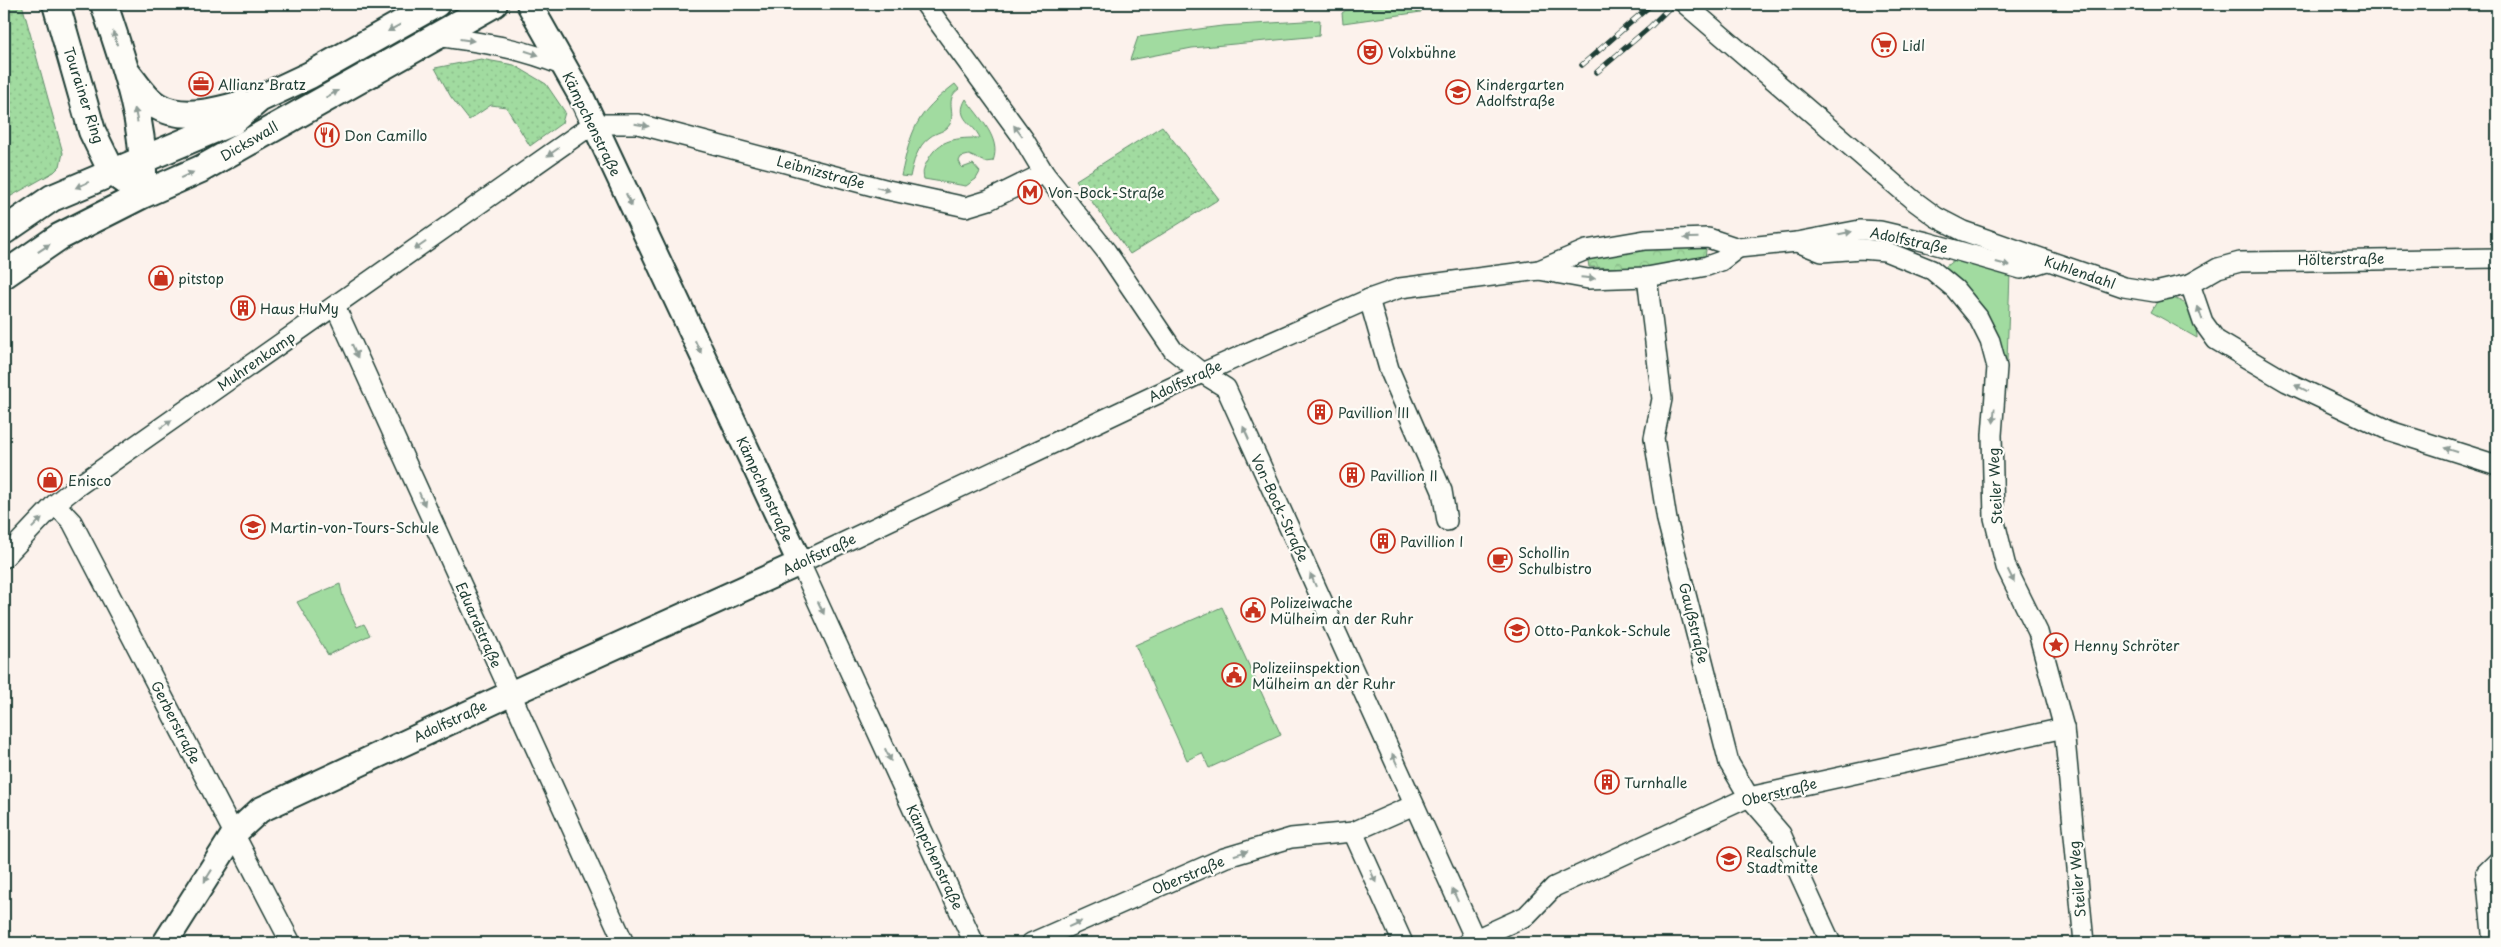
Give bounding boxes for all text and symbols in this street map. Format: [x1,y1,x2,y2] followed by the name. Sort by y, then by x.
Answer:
[387,23,400,32] one-way arrow
[111,30,118,45] one-way arrow
[1871,32,1897,58] supermarket icon: Lidl
[1902,35,1925,56] place label: Lidl
[459,37,475,45] one-way arrow
[1357,39,1383,65] theatre icon: Volxbühne
[1388,42,1456,63] place label: Volxbühne
[58,44,110,146] street label: Tourainer Ring
[525,49,540,57] one-way arrow
[558,68,626,180] street label: Kämpchenstraße
[188,71,214,97] office icon: Allianz Bratz
[218,74,306,95] place label: Allianz Bratz
[1476,74,1564,111] place label: Kindergarten Adolfstraße
[1445,79,1471,105] school or university icon: Kindergarten Adolfstraße
[326,90,339,99] one-way arrow
[131,107,139,123] one-way arrow
[216,116,282,166] street label: Dickswall
[314,122,340,148] restaurant icon: Don Camillo
[634,122,650,130] one-way arrow
[1013,124,1023,138] one-way arrow
[344,125,428,146] place label: Don Camillo
[546,147,560,157] one-way arrow
[775,150,867,194] street label: Leibnizstraße
[180,171,194,179] one-way arrow
[1017,179,1043,205] metro station icon: Von-Bock-Straße
[75,181,89,189] one-way arrow
[1048,182,1164,203] place label: Von-Bock-Straße
[876,185,891,193] one-way arrow
[625,193,633,207] one-way arrow
[1868,222,1950,258] street label: Adolfstraße
[1838,229,1853,237] one-way arrow
[1683,234,1699,242] one-way arrow
[413,241,427,251] one-way arrow
[37,243,51,253] one-way arrow
[2297,248,2385,270] street label: Hölterstraße
[2042,250,2118,294] street label: Kuhlendahl
[1995,260,2010,268] one-way arrow
[148,265,174,291] shop icon: pitstop
[178,268,224,289] place label: pitstop
[1580,274,1596,282] one-way arrow
[230,295,256,321] building icon: Haus HuMy
[260,298,339,319] place label: Haus HuMy
[2196,306,2203,321] one-way arrow
[213,326,299,396] street label: Muhrenkamp
[694,340,702,354] one-way arrow
[351,344,359,358] one-way arrow
[1145,355,1225,407] street label: Adolfstraße
[2294,384,2308,392] one-way arrow
[1307,399,1333,425] building icon: Pavillion III
[1338,402,1409,423] place label: Pavillion III
[1989,408,1997,424] one-way arrow
[159,419,173,429] one-way arrow
[1241,425,1250,440] one-way arrow
[731,433,799,545] street label: Kämpchenstraße
[2443,446,2458,454] one-way arrow
[1983,447,2007,525] street label: Steiler Weg
[1246,451,1314,565] street label: Von-Bock-Straße
[1339,462,1365,488] building icon: Pavillion II
[1370,465,1438,486] place label: Pavillion II
[37,467,63,493] shop icon: Enisco
[68,470,111,491] place label: Enisco
[418,492,426,506] one-way arrow
[240,514,266,540] school or university icon: Martin-von-Tours-Schule
[31,517,43,529] one-way arrow
[270,517,439,538] place label: Martin-von-Tours-Schule
[779,528,859,580] street label: Adolfstraße
[1370,528,1396,554] building icon: Pavillion I
[1400,531,1464,552] place label: Pavillion I
[1518,542,1592,579] place label: Schollin Schulbistro
[1487,547,1513,573] cafe icon: Schollin Schulbistro
[2007,569,2015,583] one-way arrow
[1309,573,1317,587] one-way arrow
[451,579,507,671] street label: Eduardstraße
[1674,580,1714,666] street label: Gaußstraße
[1270,592,1413,629] place label: Polizeiwache Mülheim an der Ruhr
[1240,597,1266,623] public building icon: Polizeiwache Mülheim an der Ruhr
[817,601,825,615] one-way arrow
[1504,617,1530,643] school or university icon: Otto-Pankok-Schule
[1534,620,1671,641] place label: Otto-Pankok-Schule
[2043,632,2069,658] place icon: Henny Schröter
[2074,635,2180,656] place label: Henny Schröter
[1252,657,1395,694] place label: Polizeiinspektion Mülheim an der Ruhr
[1221,662,1247,688] public building icon: Polizeiinspektion Mülheim an der Ruhr
[146,677,206,767] street label: Gerberstraße
[410,695,490,747] street label: Adolfstraße
[884,748,892,762] one-way arrow
[1390,753,1398,767] one-way arrow
[1594,769,1620,795] building icon: Turnhalle
[1624,772,1688,793] place label: Turnhalle
[1739,773,1819,811] street label: Oberstraße
[901,801,969,913] street label: Kämpchenstraße
[2063,840,2091,918] street label: Steiler Weg
[1746,841,1818,878] place label: Realschule Stadtmitte
[1716,846,1742,872] school or university icon: Realschule Stadtmitte
[1234,849,1249,857] one-way arrow
[1149,850,1227,900] street label: Oberstraße
[203,869,212,882] one-way arrow
[1369,869,1377,883] one-way arrow
[1450,888,1458,902] one-way arrow
[1068,919,1082,927] one-way arrow

